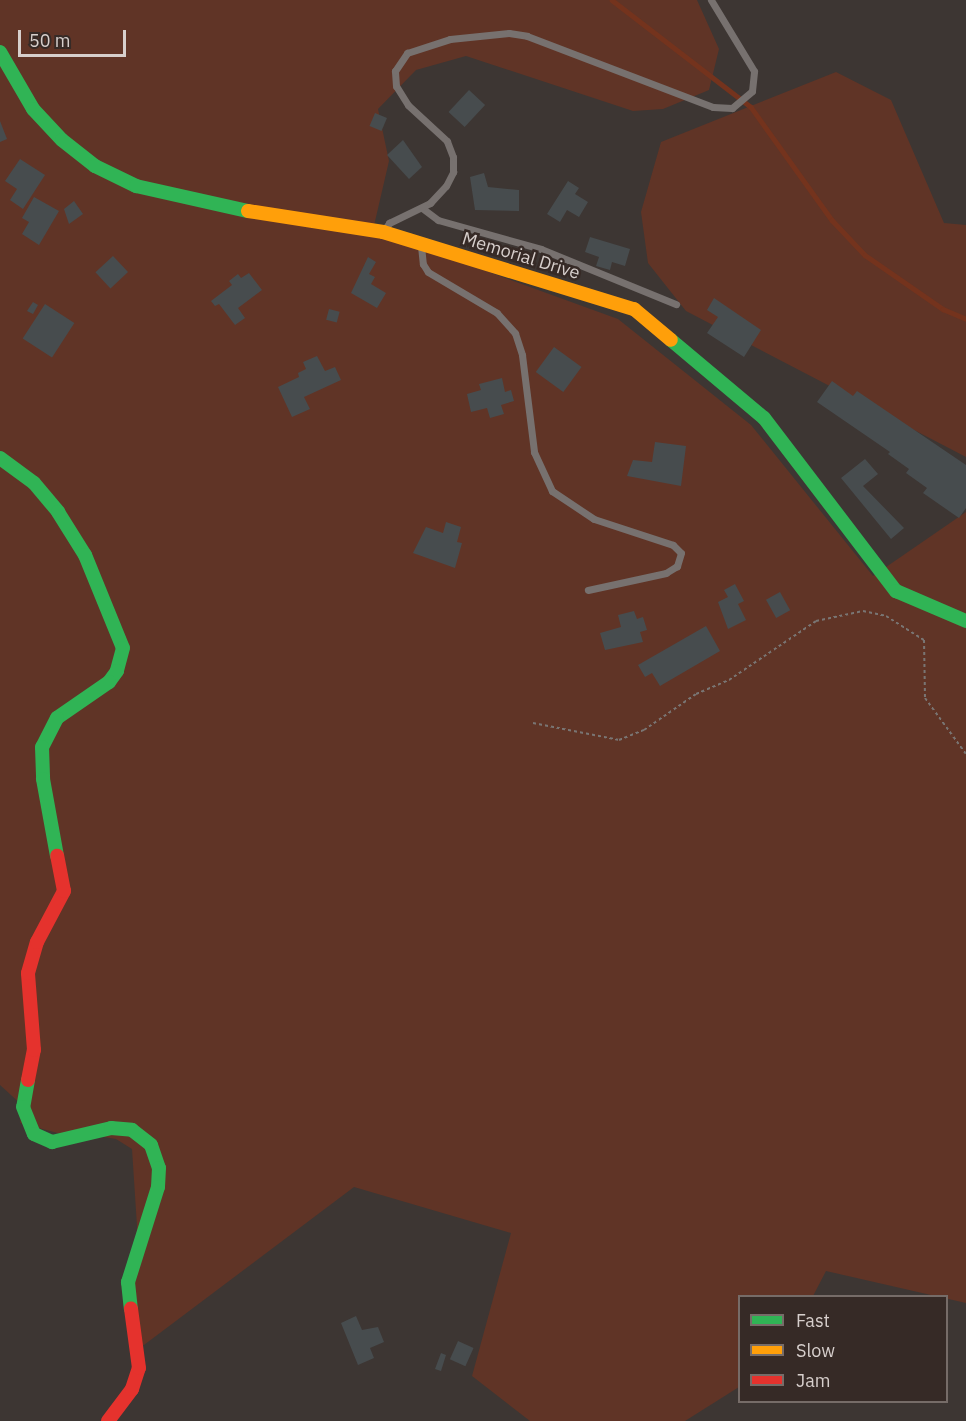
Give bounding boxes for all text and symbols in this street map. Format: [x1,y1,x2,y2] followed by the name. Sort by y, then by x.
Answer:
[21,18,129,56] scale bar
[29,29,71,52] text: 50 m
[460,228,582,284] street label: Memorial Drive
[738,1295,948,1403] legend
[796,1309,830,1332] text: Fast
[796,1339,835,1362] text: Slow
[796,1369,831,1392] text: Jam

